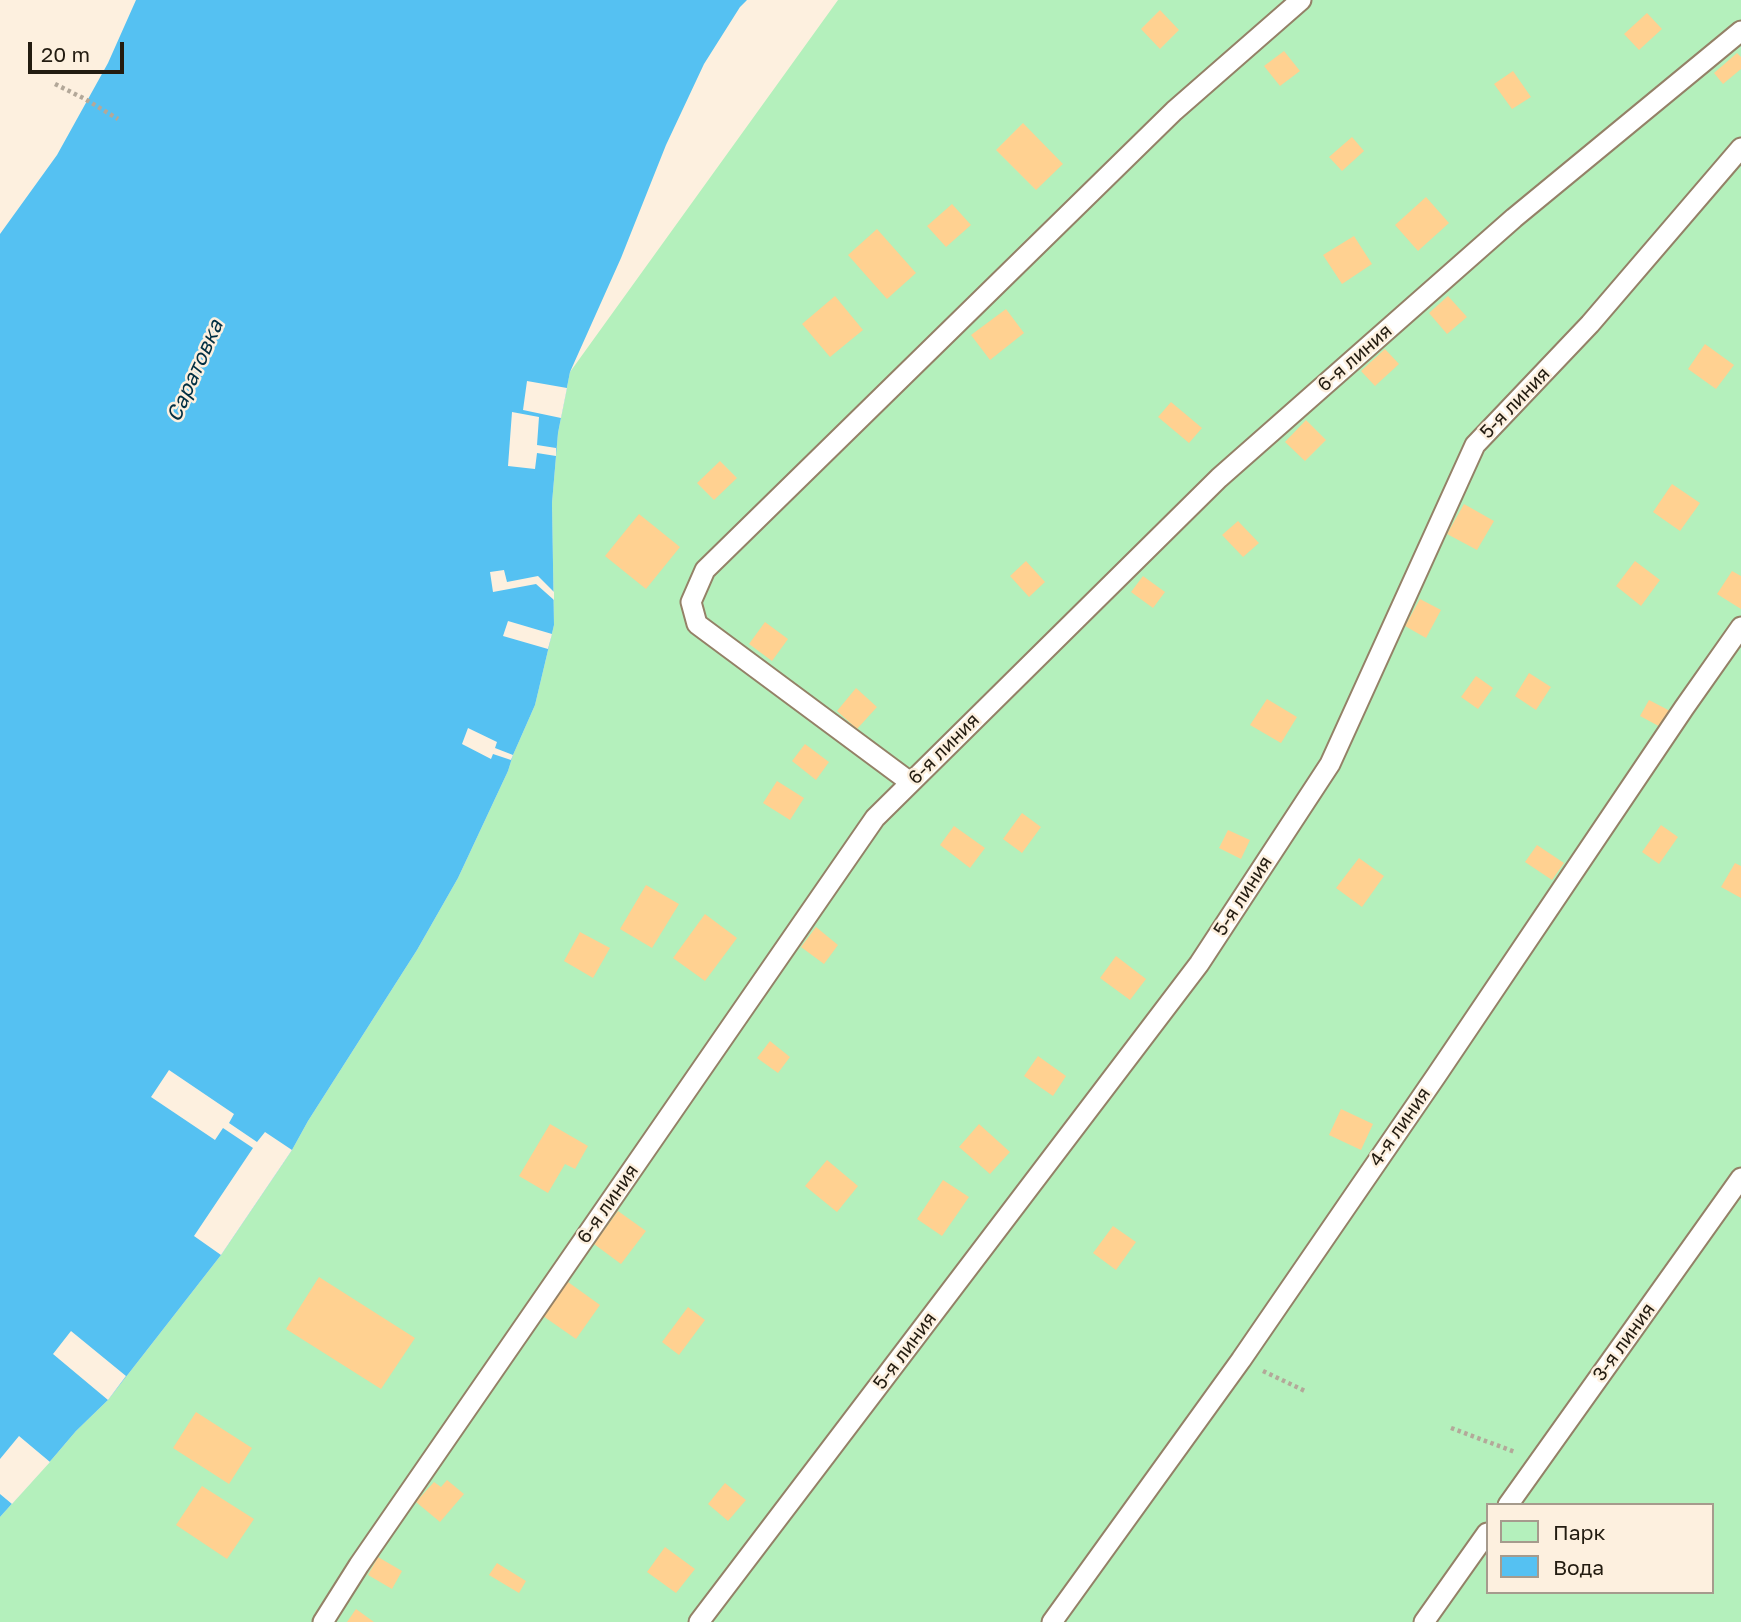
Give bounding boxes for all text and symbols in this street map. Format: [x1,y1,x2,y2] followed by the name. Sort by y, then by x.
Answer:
[32,28,128,72] scale bar
[41,41,90,67] text: 20 m
[161,316,229,426] water label: Саратовка
[1313,320,1397,396] street label: 6-я линия
[1475,363,1555,443] street label: 5-я линия
[904,709,984,789] street label: 6-я линия
[1209,852,1277,940] street label: 5-я линия
[1365,1083,1435,1171] street label: 4-я линия
[573,1160,643,1248] street label: 6-я линия
[1588,1299,1660,1385] street label: 3-я линия
[869,1308,941,1394] street label: 5-я линия
[1486,1503,1713,1594] legend
[1553,1519,1606,1545] text: Парк
[1553,1554,1604,1580] text: Вода

